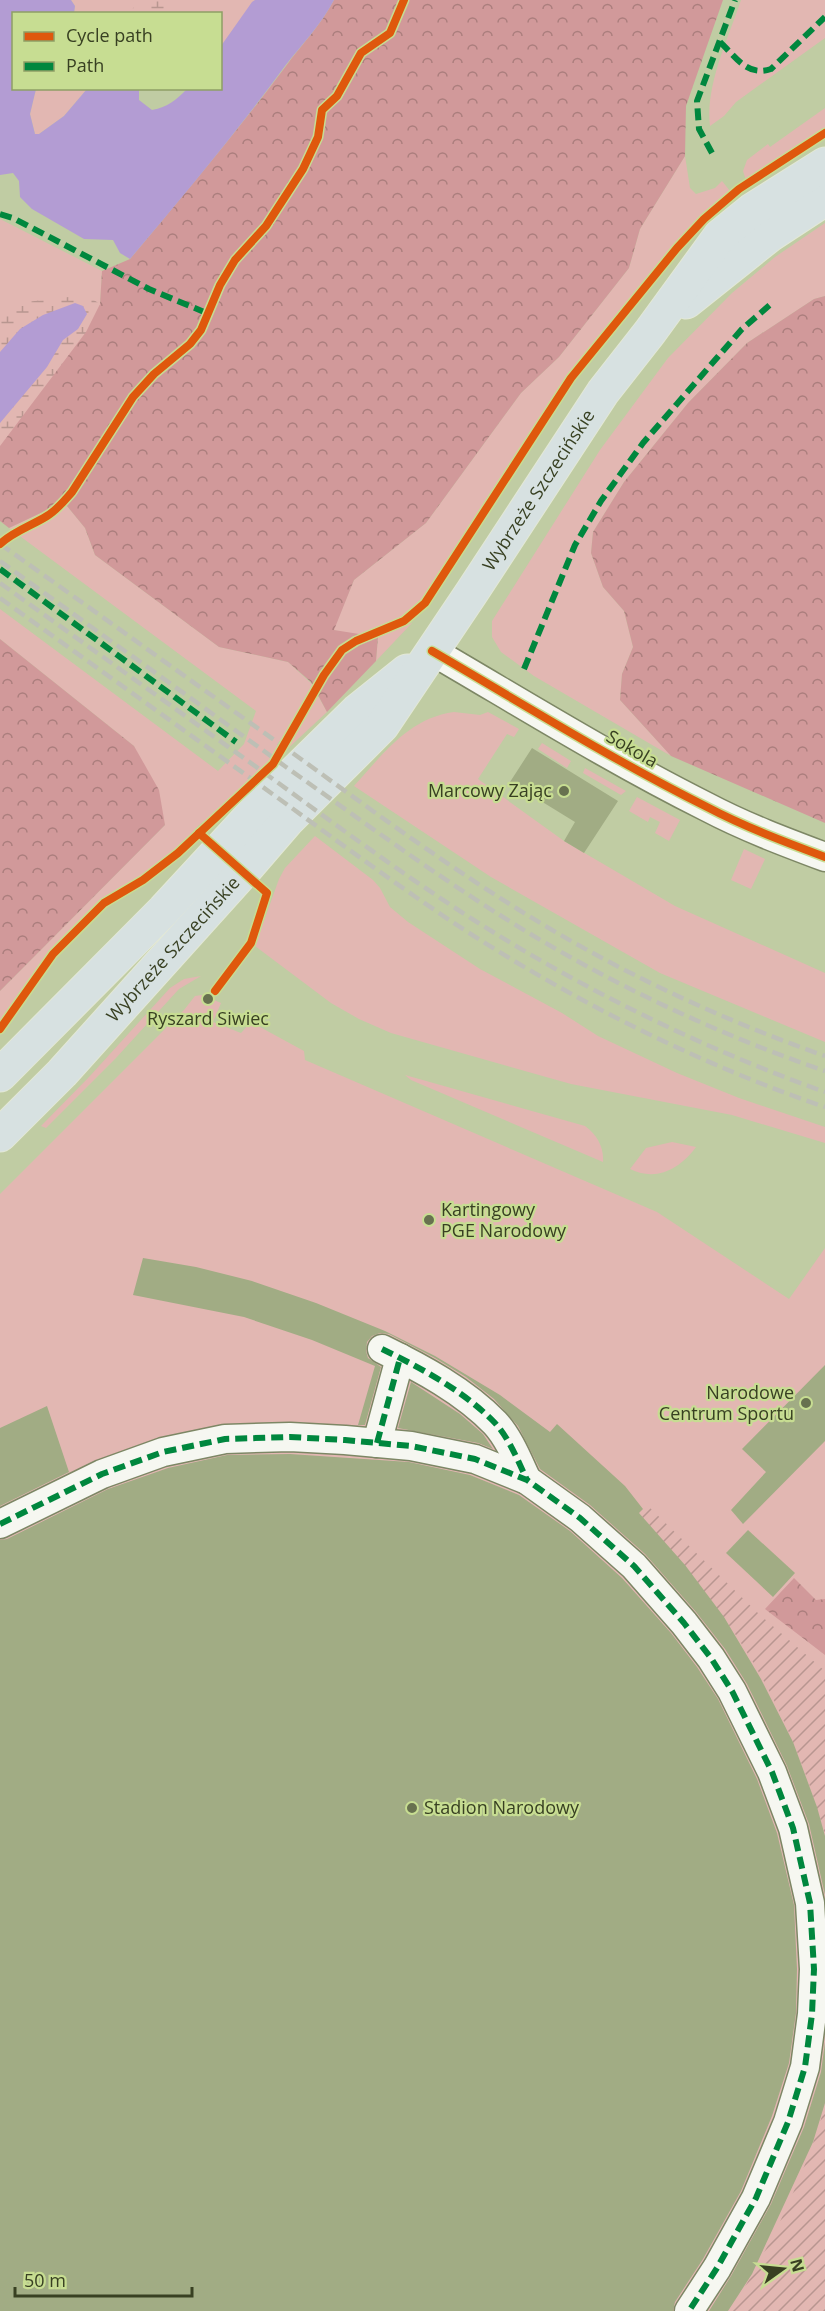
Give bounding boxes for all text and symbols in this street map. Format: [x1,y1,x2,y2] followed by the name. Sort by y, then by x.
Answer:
[12,12,222,90] legend
[66,23,153,47] text: Cycle path
[66,53,104,77] text: Path
[476,404,599,575] street label: Wybrzeże Szczecińskie
[602,724,663,772] street label: Sokola
[428,778,552,802] place label: Marcowy Zając
[557,784,571,798] marker: Marcowy Zając
[101,871,244,1027] street label: Wybrzeże Szczecińskie
[201,992,215,1006] marker: Ryszard Siwiec
[147,1006,269,1030] place label: Ryszard Siwiec
[441,1197,567,1242] place label: Kartingowy PGE Narodowy
[422,1213,436,1227] marker: Kartingowy PGE Narodowy
[659,1380,794,1425] place label: Narodowe Centrum Sportu
[799,1396,813,1410] marker: Narodowe Centrum Sportu
[424,1795,580,1819] place label: Stadion Narodowy
[405,1801,419,1815] marker: Stadion Narodowy
[753,2239,813,2299] north arrow
[785,2256,810,2274] text: N
[15,2260,192,2298] scale bar
[24,2268,66,2292] text: 50 m

